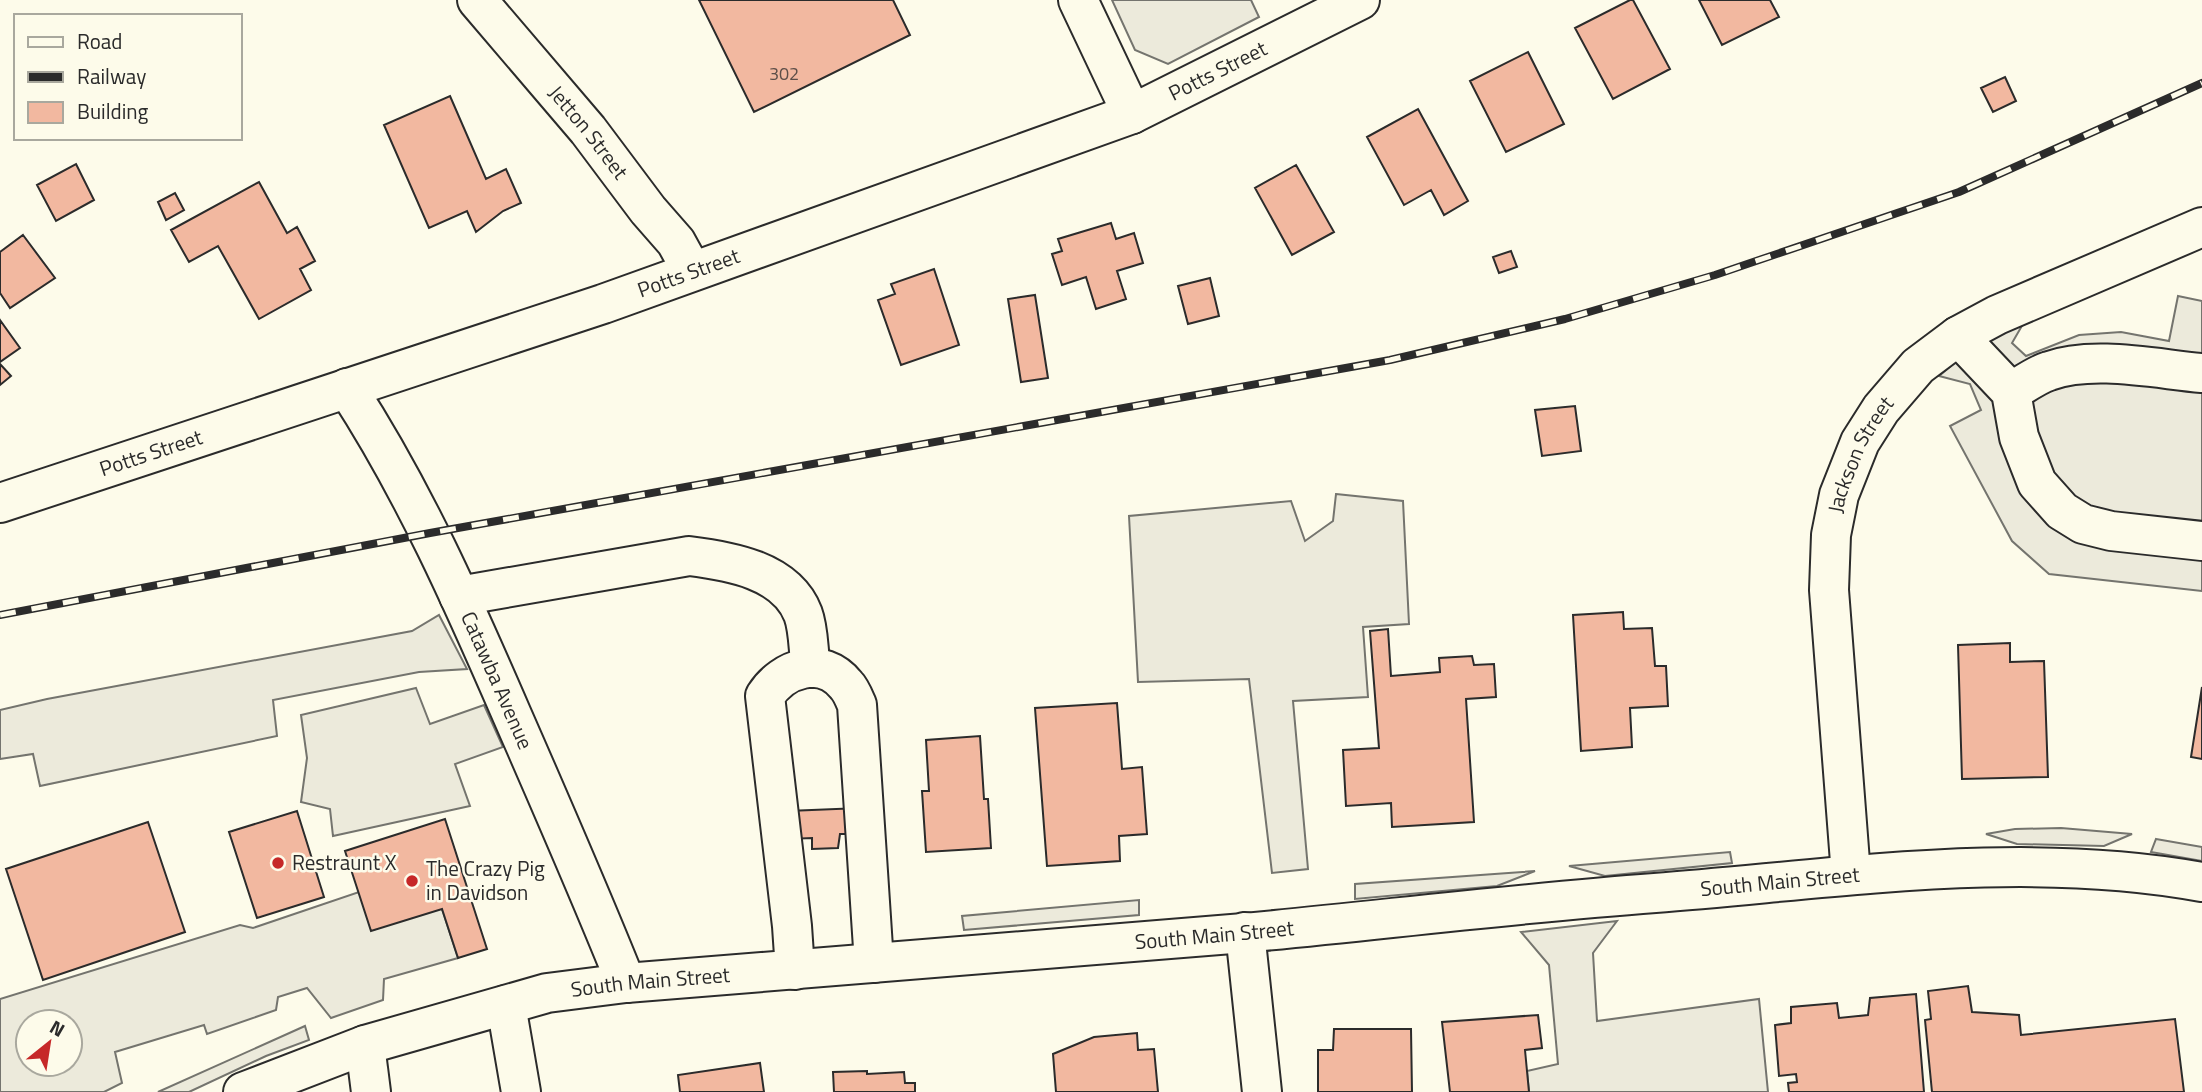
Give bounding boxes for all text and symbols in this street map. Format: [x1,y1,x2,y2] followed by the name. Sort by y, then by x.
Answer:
[14,14,242,140] legend
[77,25,122,57] text: Road
[1162,32,1273,108] street label: Potts Street
[77,60,146,92] text: Railway
[769,60,799,87] house number: 302
[541,78,637,186] street label: Jetton Street
[77,95,149,127] text: Building
[633,239,745,305] street label: Potts Street
[1819,388,1901,516] street label: Jackson Street
[95,420,207,484] street label: Potts Street
[453,606,542,754] street label: Catawba Avenue
[292,846,397,878] place label: Restraunt X
[426,852,545,908] place label: The Crazy Pig in Davidson
[270,855,286,871] marker: Restraunt X
[1699,858,1861,904] street label: South Main Street
[404,873,420,889] marker: The Crazy Pig in Davidson
[1133,911,1296,957] street label: South Main Street
[569,958,732,1005] street label: South Main Street
[14,1008,84,1078] north arrow
[45,1012,71,1044] text: N

